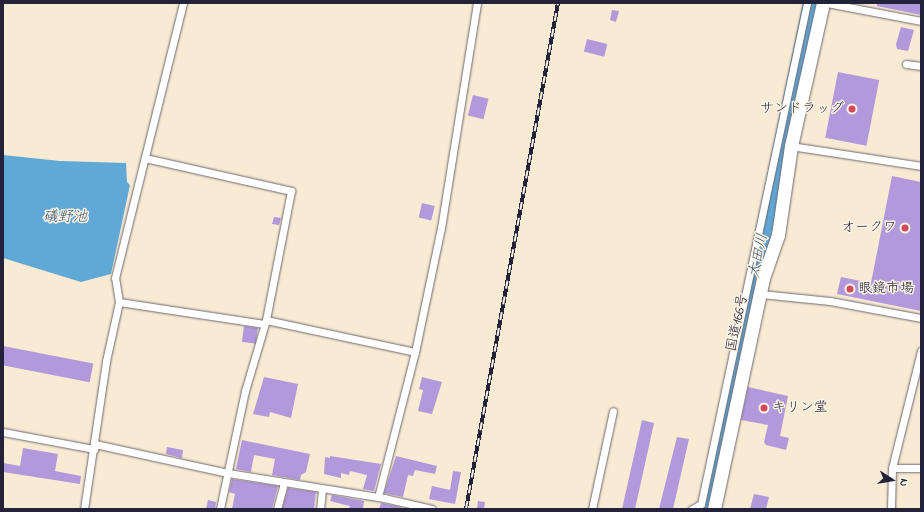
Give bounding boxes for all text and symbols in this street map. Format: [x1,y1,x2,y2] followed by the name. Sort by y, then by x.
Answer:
[760,101,844,117] place label: サンドラッグ
[847,104,857,114] marker: サンドラッグ
[43,209,87,227] water label: 礒野池
[841,220,897,236] place label: オークワ
[900,223,910,233] marker: オークワ
[746,232,772,280] water label: 太田川
[858,281,914,297] place label: 眼鏡市場
[845,284,855,294] marker: 眼鏡市場
[724,293,752,353] street label: 国道166号
[772,400,828,416] place label: キリン堂
[759,403,769,413] marker: キリン堂
[872,460,912,500] north arrow
[895,477,912,488] text: N

